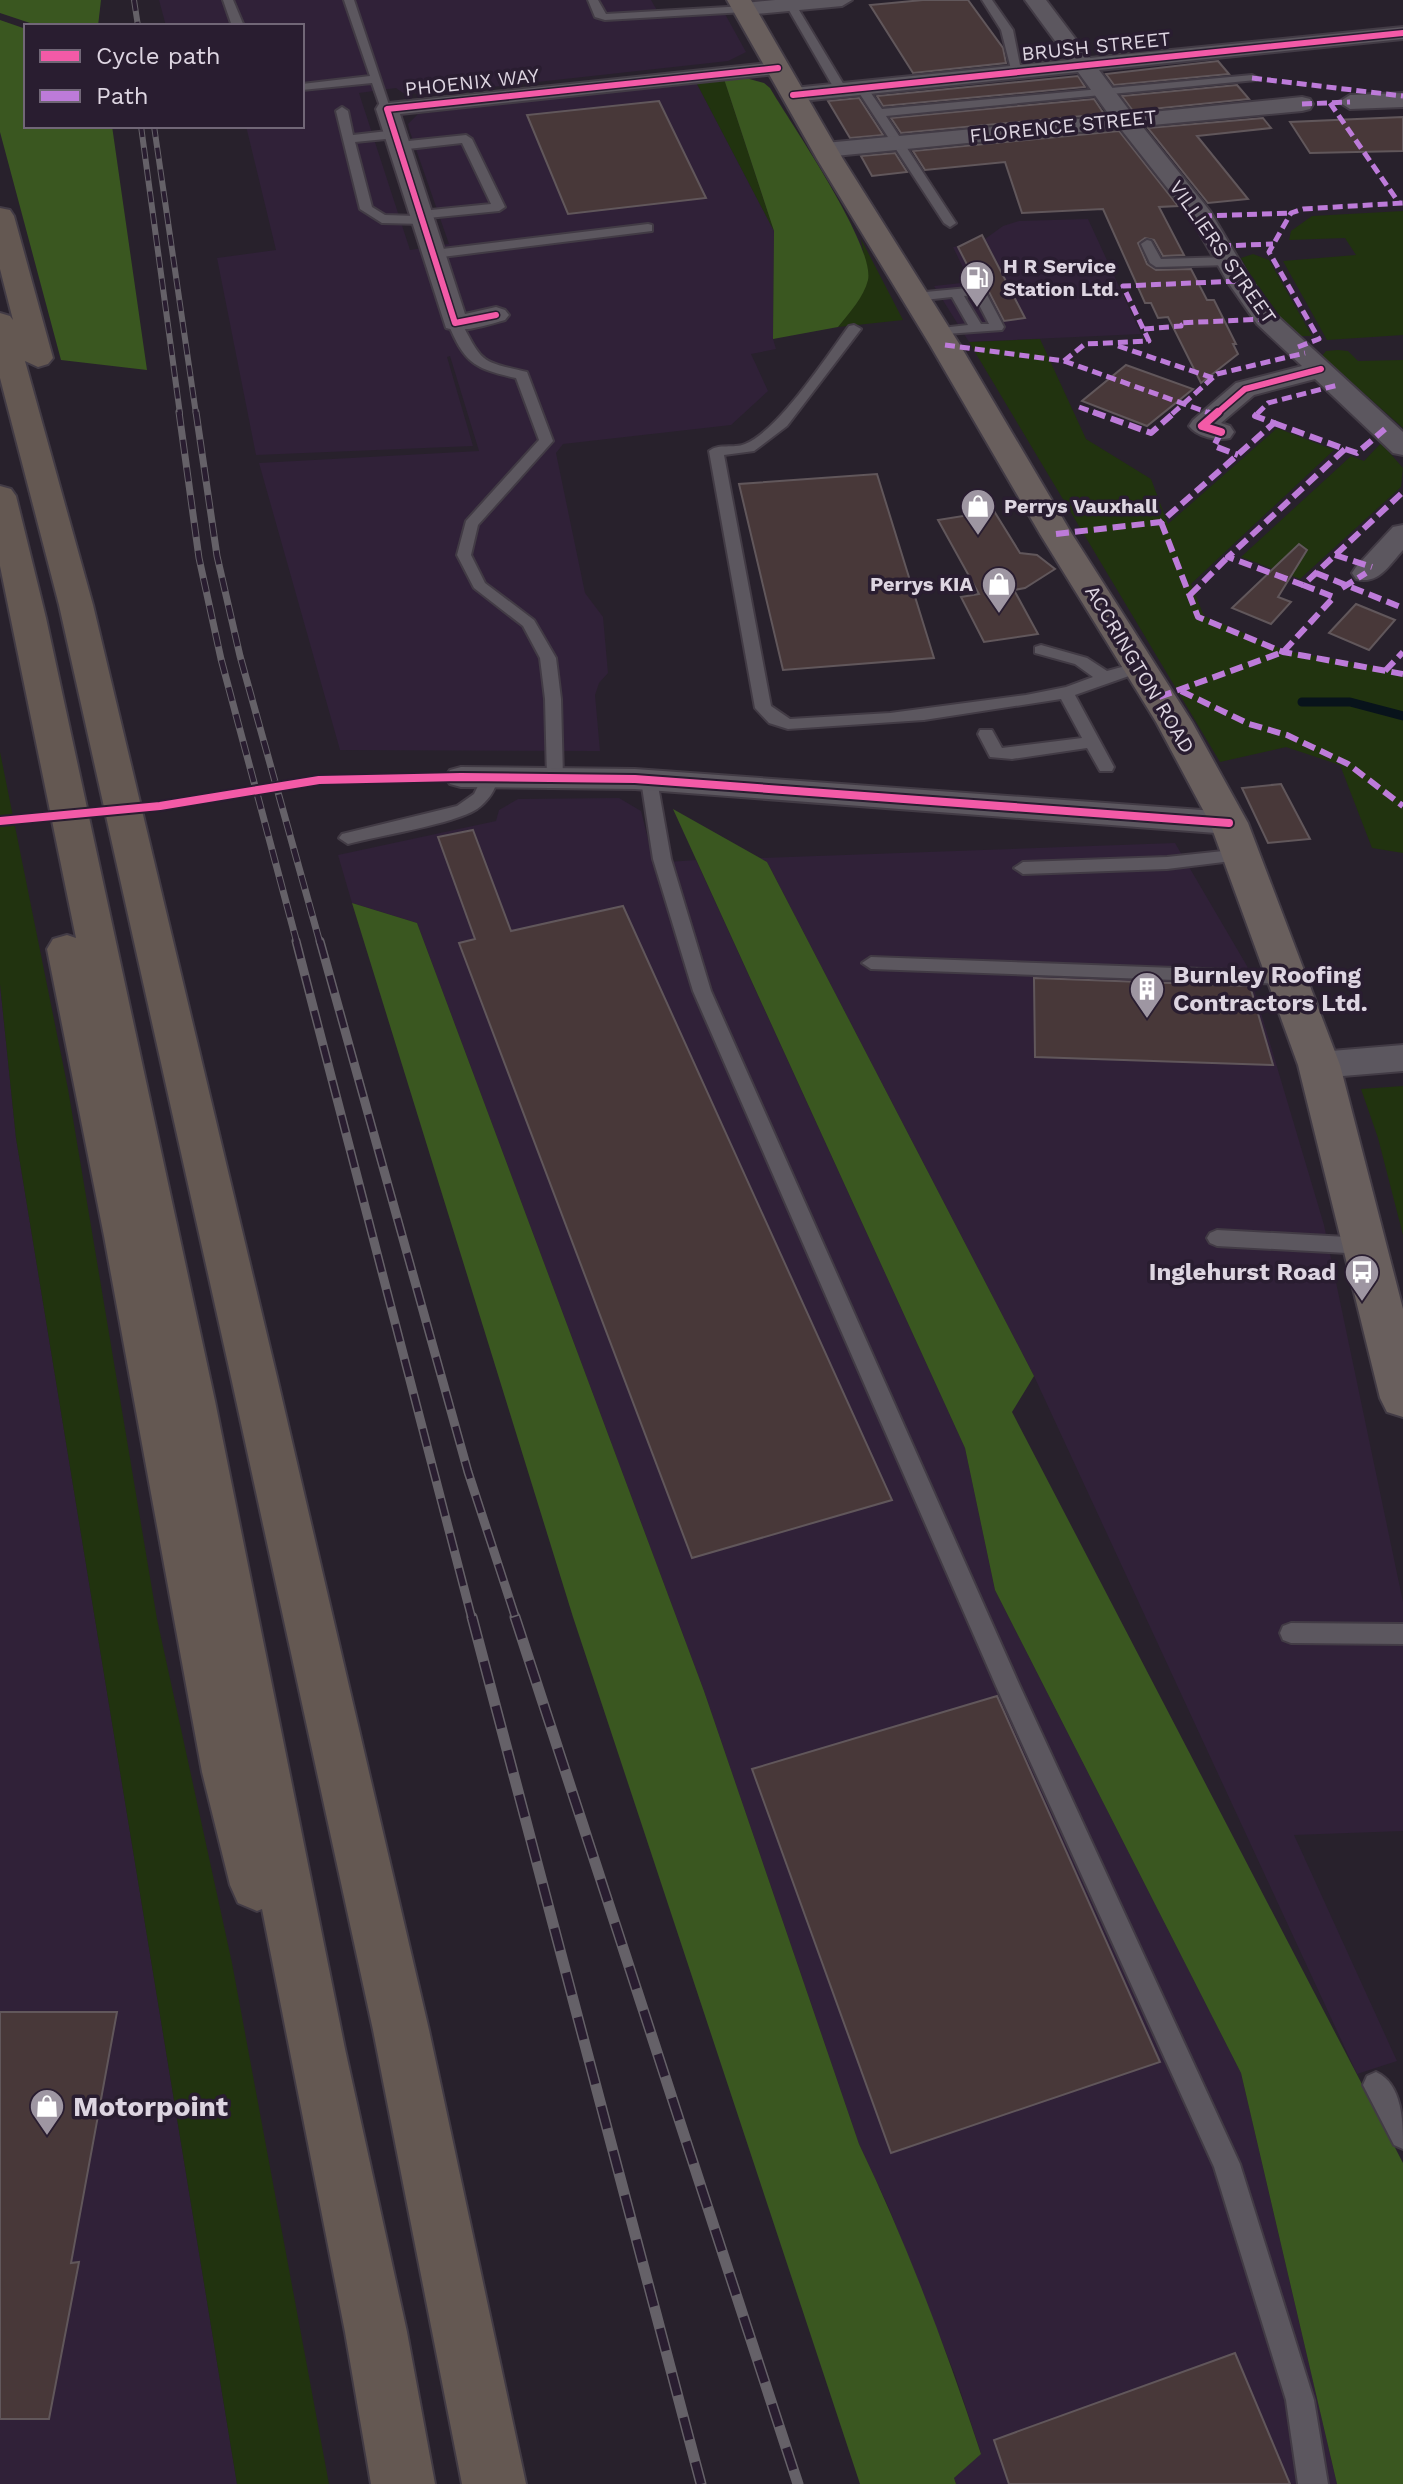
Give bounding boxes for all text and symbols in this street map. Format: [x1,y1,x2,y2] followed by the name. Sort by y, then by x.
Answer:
[24,24,304,128] legend
[1020,26,1172,66] street label: BRUSH STREET
[96,42,221,70] text: Cycle path
[404,63,541,101] street label: PHOENIX WAY
[96,82,149,110] text: Path
[968,104,1158,148] street label: FLORENCE STREET
[1165,176,1281,328] street label: VILLIERS STREET
[1003,254,1119,301] place label: H R Service Station Ltd.
[958,259,996,309] fuel station icon: H R Service Station Ltd.
[959,487,997,537] shop icon: Perrys Vauxhall
[1004,494,1158,518] place label: Perrys Vauxhall
[980,565,1018,615] shop icon: Perrys KIA
[870,572,973,596] place label: Perrys KIA
[1080,581,1200,757] street label: ACCRINGTON ROAD
[1173,961,1368,1017] place label: Burnley Roofing Contractors Ltd.
[1128,970,1166,1020] building icon: Burnley Roofing Contractors Ltd.
[1343,1253,1381,1303] bus stop icon: Inglehurst Road
[1149,1258,1336,1286] place label: Inglehurst Road
[28,2087,66,2137] shop icon: Motorpoint
[73,2090,228,2123] place label: Motorpoint

